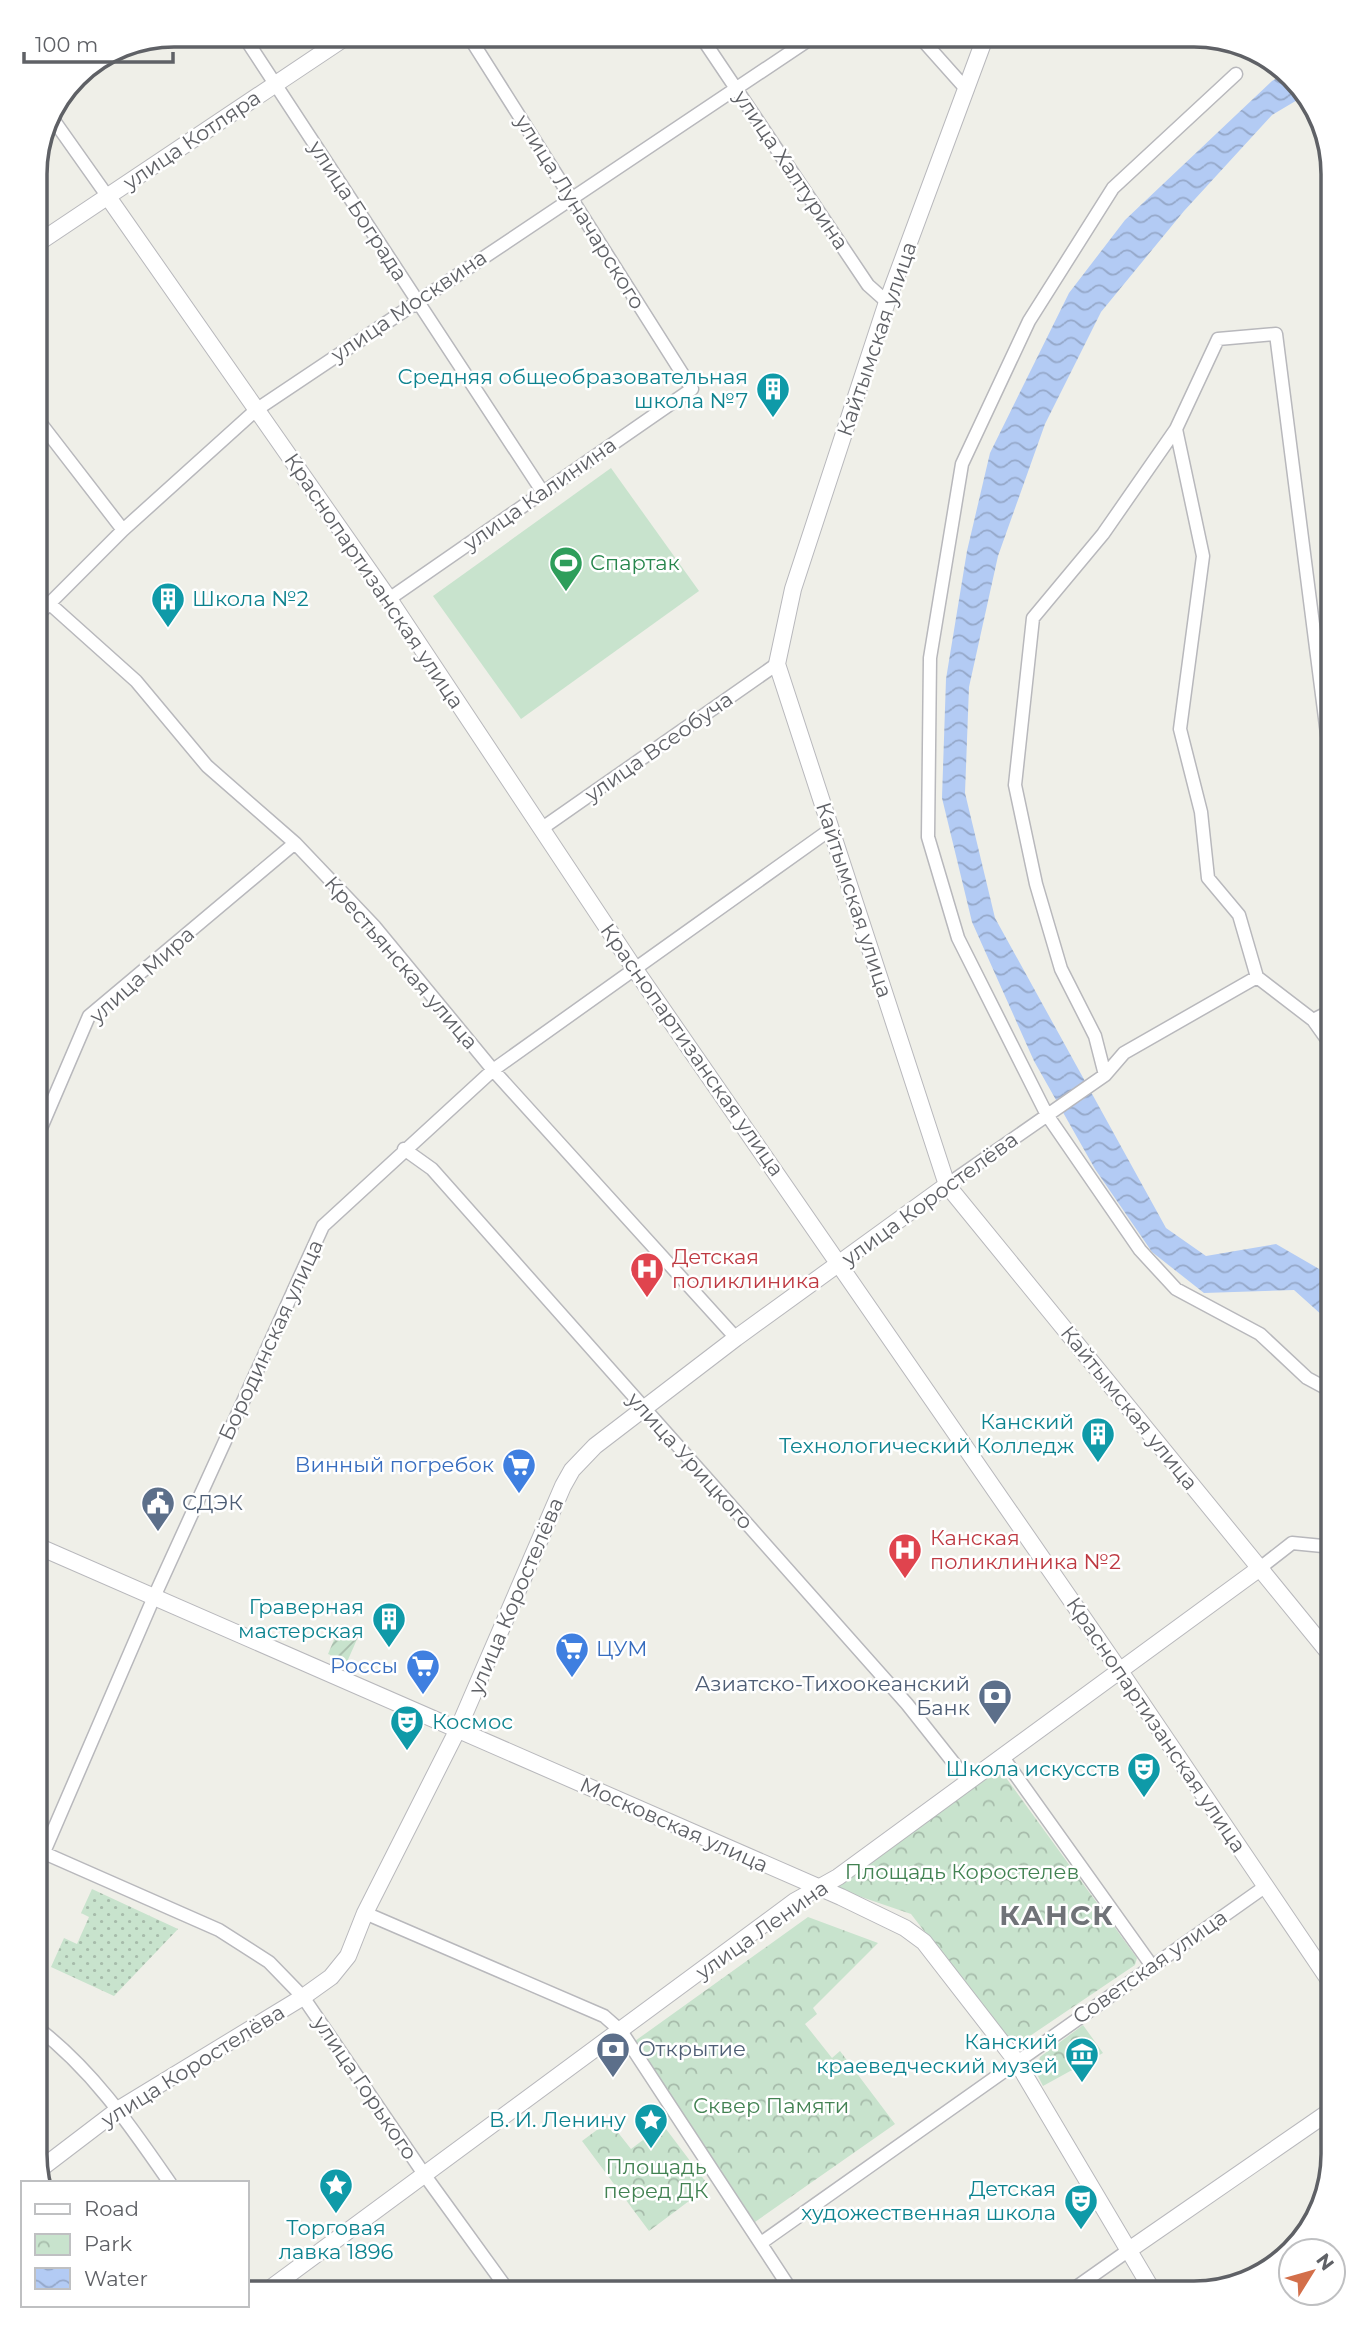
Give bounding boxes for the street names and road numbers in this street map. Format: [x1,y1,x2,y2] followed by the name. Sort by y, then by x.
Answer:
[728,84,854,254] street label: улица Халтурина
[118,85,265,195] street label: улица Котляра
[510,109,651,314] street label: улица Луначарского
[303,135,413,286] street label: улица Бограда
[832,238,922,439] street label: Кайтымская улица
[325,244,491,367] street label: улица Москвина
[458,432,621,556] street label: улица Калинина
[279,448,469,713] street label: Краснопартизанская улица
[579,686,737,808] street label: улица Всеобуча
[811,799,898,1001] street label: Кайтымская улица
[319,871,483,1054] street label: Крестьянская улица
[595,919,789,1181] street label: Краснопартизанская улица
[83,921,199,1029] street label: улица Мира
[836,1126,1023,1271] street label: улица Коростелёва
[213,1236,328,1444] street label: Бородинская улица
[1055,1321,1203,1495] street label: Кайтымская улица
[622,1386,758,1534] street label: улица Урицкого
[462,1494,568,1699] street label: улица Коростелёва
[1061,1592,1251,1857] street label: Краснопартизанская улица
[576,1772,772,1877] street label: Московская улица
[690,1875,833,1985] street label: улица Ленина
[1068,1904,1232,2029] street label: Советская улица
[96,1999,289,2133] street label: улица Коростелёва
[307,2010,423,2164] street label: улица Горького

